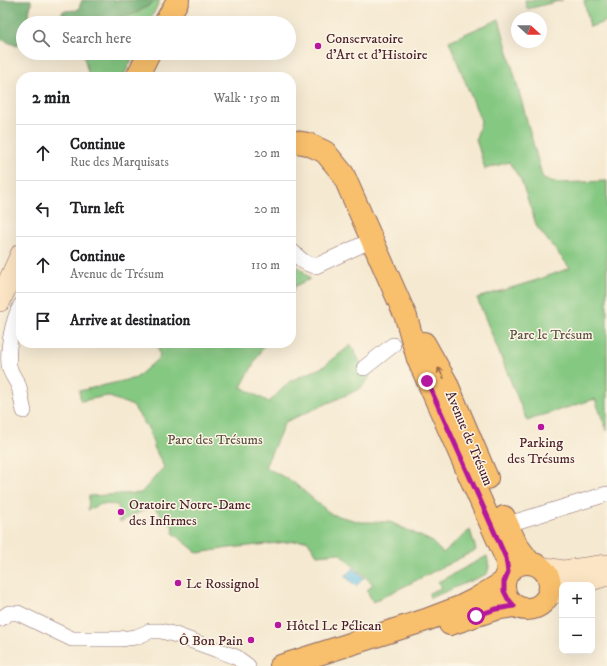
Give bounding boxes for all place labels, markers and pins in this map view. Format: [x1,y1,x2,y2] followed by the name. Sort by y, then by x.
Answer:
[326,30,428,64] place label: Conservatoire d'Art et d'Histoire
[313,41,323,51] marker: Conservatoire d'Art et d'Histoire
[536,422,546,432] marker: Parking des Trésums
[507,434,575,468] place label: Parking des Trésums
[129,496,251,530] place label: Oratoire Notre-Dame des Infirmes
[116,507,126,517] marker: Oratoire Notre-Dame des Infirmes
[186,575,260,593] place label: Le Rossignol
[173,578,183,588] marker: Le Rossignol
[286,617,382,635] place label: Hôtel Le Pélican
[273,620,283,630] marker: Hôtel Le Pélican
[179,632,244,650] place label: Ô Bon Pain
[246,635,256,645] marker: Ô Bon Pain

